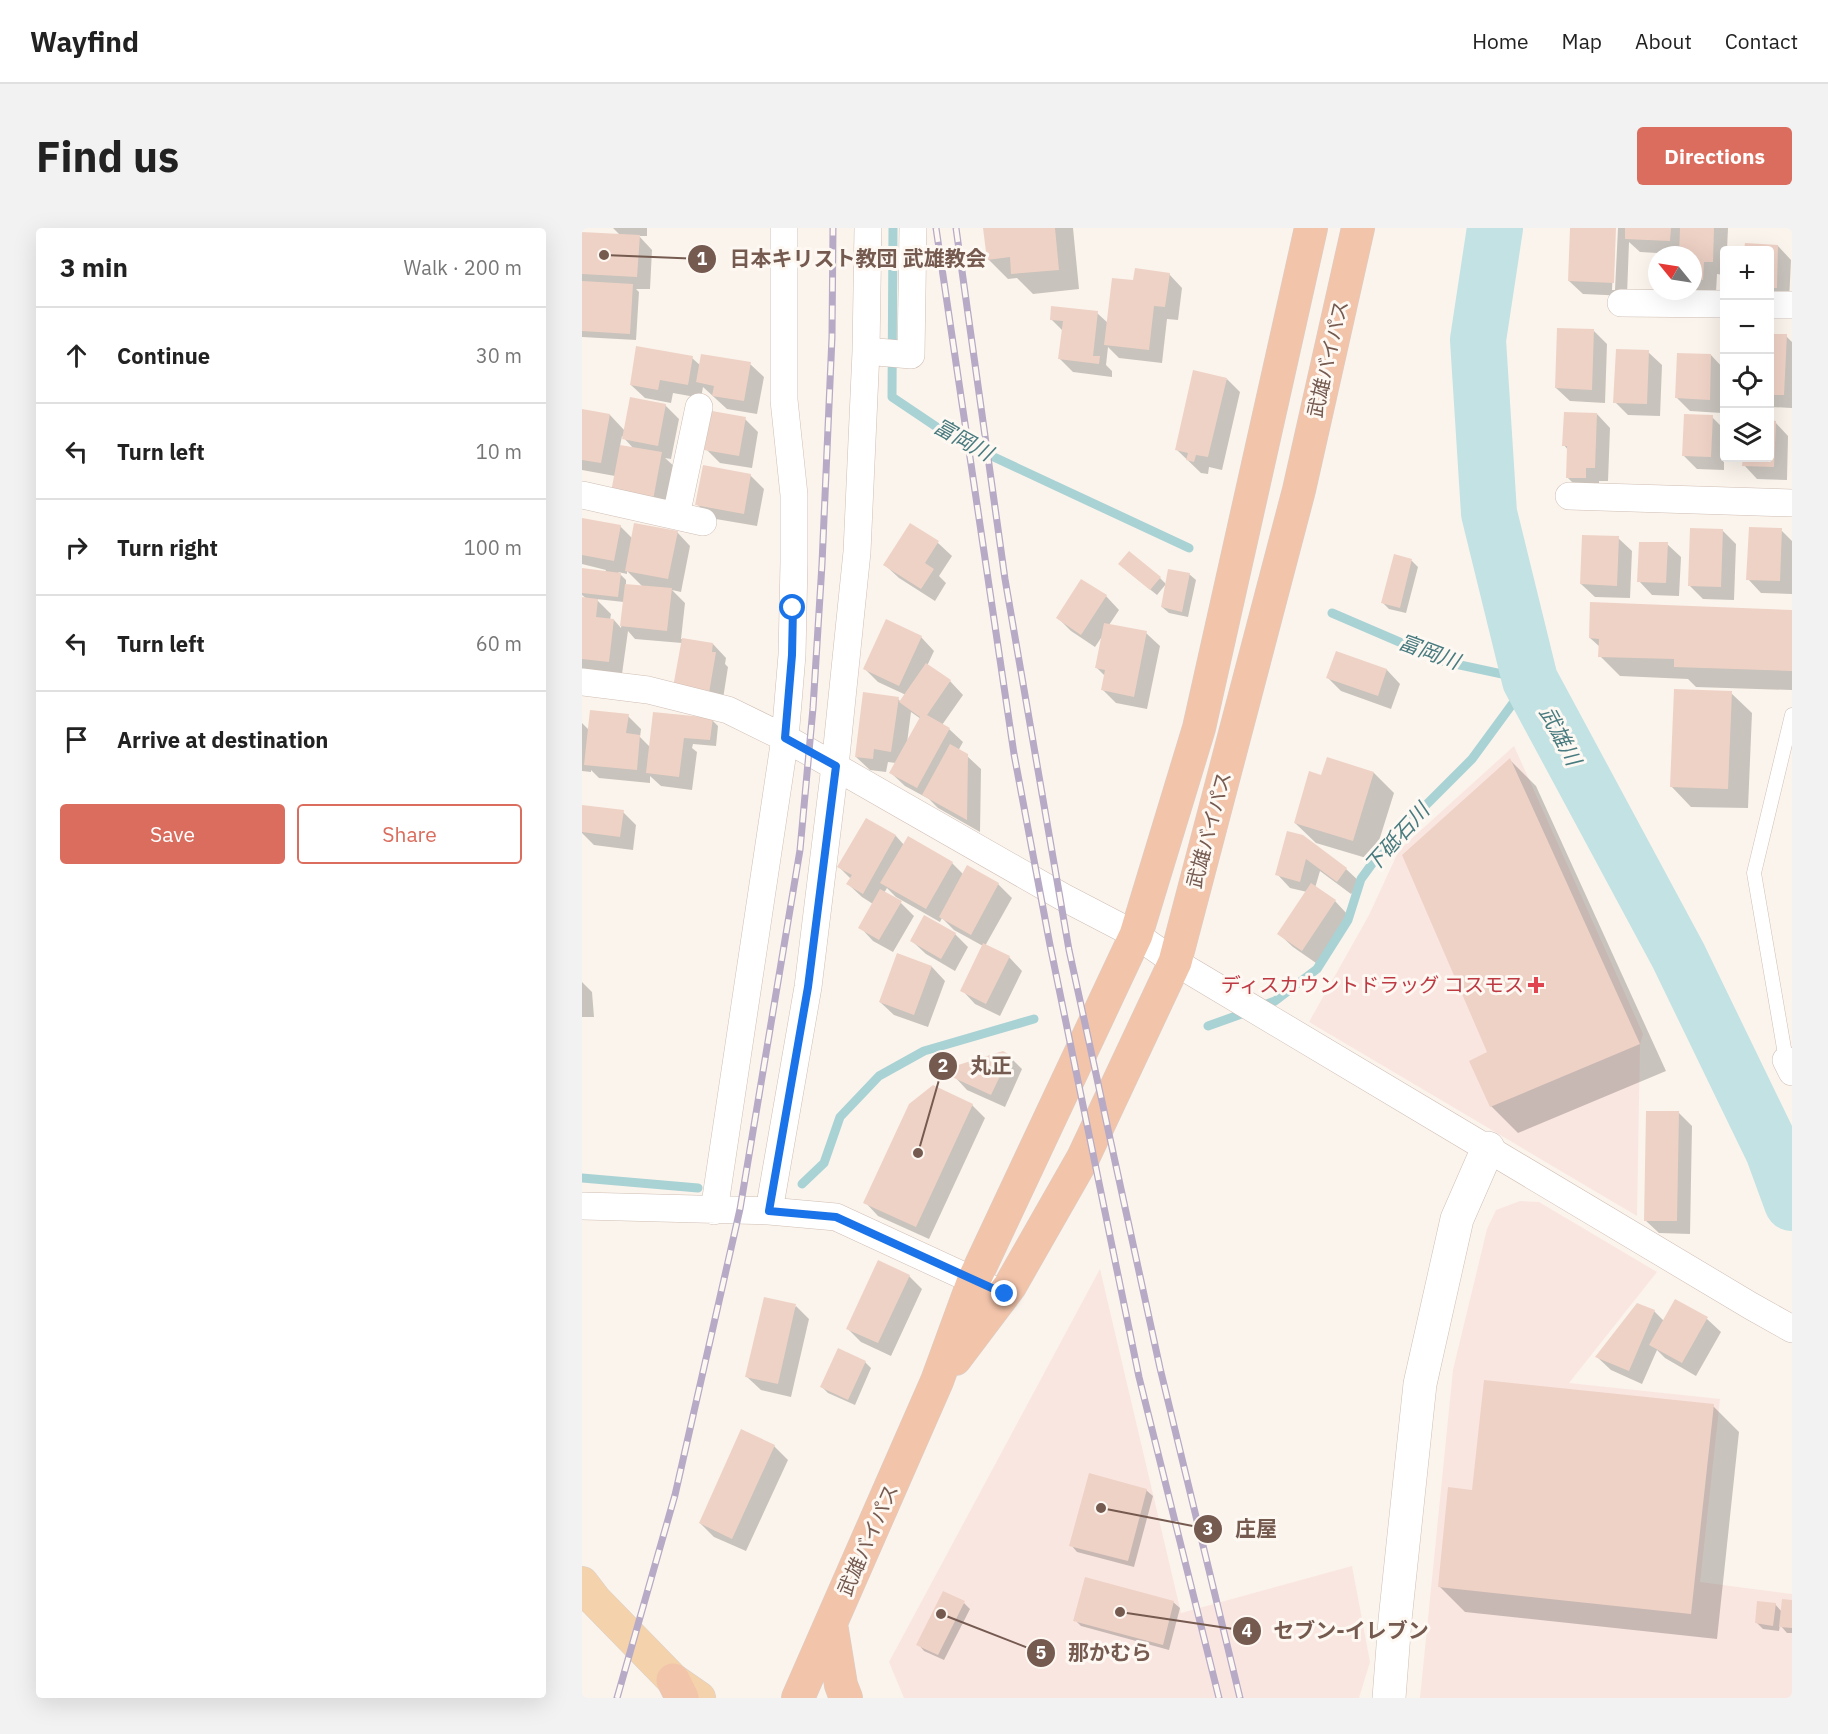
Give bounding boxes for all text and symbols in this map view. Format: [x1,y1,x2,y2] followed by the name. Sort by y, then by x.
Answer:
[30,23,139,60] text: Wayfind
[1472,27,1529,55] text: Home
[1562,27,1602,55] text: Map
[1635,27,1692,55] text: About
[1725,27,1798,55] text: Contact
[1637,127,1792,185] button: Directions
[36,129,179,184] text: Find us
[687,239,998,278] callout: 日本キリスト教団 武雄教会
[730,244,986,272] text: 日本キリスト教団 武雄教会
[1648,246,1702,300] north arrow
[1720,246,1774,462] map controls
[1720,246,1774,300] button: +
[697,247,708,270] text: 1
[60,250,128,284] text: 3 min
[404,254,522,281] text: Walk · 200 m
[1301,298,1354,420] street label: 武雄バイパス
[1720,300,1774,354] button: −
[60,339,93,372] icon: ahead
[117,341,210,370] text: Continue
[476,342,522,369] text: 30 m
[1720,354,1774,408] button: locate
[1720,408,1774,462] button: layers
[929,412,1000,468] water label: 富岡川
[60,435,93,468] icon: left
[117,437,205,466] text: Turn left
[476,438,522,465] text: 10 m
[60,531,93,564] icon: right
[117,533,218,562] text: Turn right
[464,534,522,561] text: 100 m
[779,594,805,620] route start
[60,627,93,660] icon: left
[1395,627,1466,676] water label: 富岡川
[117,629,205,658] text: Turn left
[476,630,522,657] text: 60 m
[1534,701,1589,772] water label: 武雄川
[60,723,93,756] icon: arrive
[117,725,328,754] text: Arrive at destination
[1180,769,1237,891] street label: 武雄バイパス
[1358,795,1436,878] water label: 下砥石川
[60,804,285,864] button: Save
[297,804,522,864] button: Share
[1221,971,1524,998] place label: ディスカウントドラッグ コスモス
[1529,978,1543,992] marker: ディスカウントドラッグ コスモス
[928,1046,1024,1085] callout: 丸正
[970,1051,1012,1079] text: 丸正
[938,1054,948,1077] text: 2
[991,1280,1017,1306] route end
[831,1480,904,1600] street label: 武雄バイパス
[1193,1509,1289,1548] callout: 庄屋
[1235,1514,1277,1542] text: 庄屋
[1203,1517,1213,1540] text: 3
[1232,1612,1441,1651] callout: セブン-イレブン
[1273,1616,1429,1644] text: セブン-イレブン
[1242,1619,1253,1642] text: 4
[1026,1633,1164,1672] callout: 那かむら
[1068,1638,1152,1666] text: 那かむら
[1036,1641,1047,1664] text: 5

